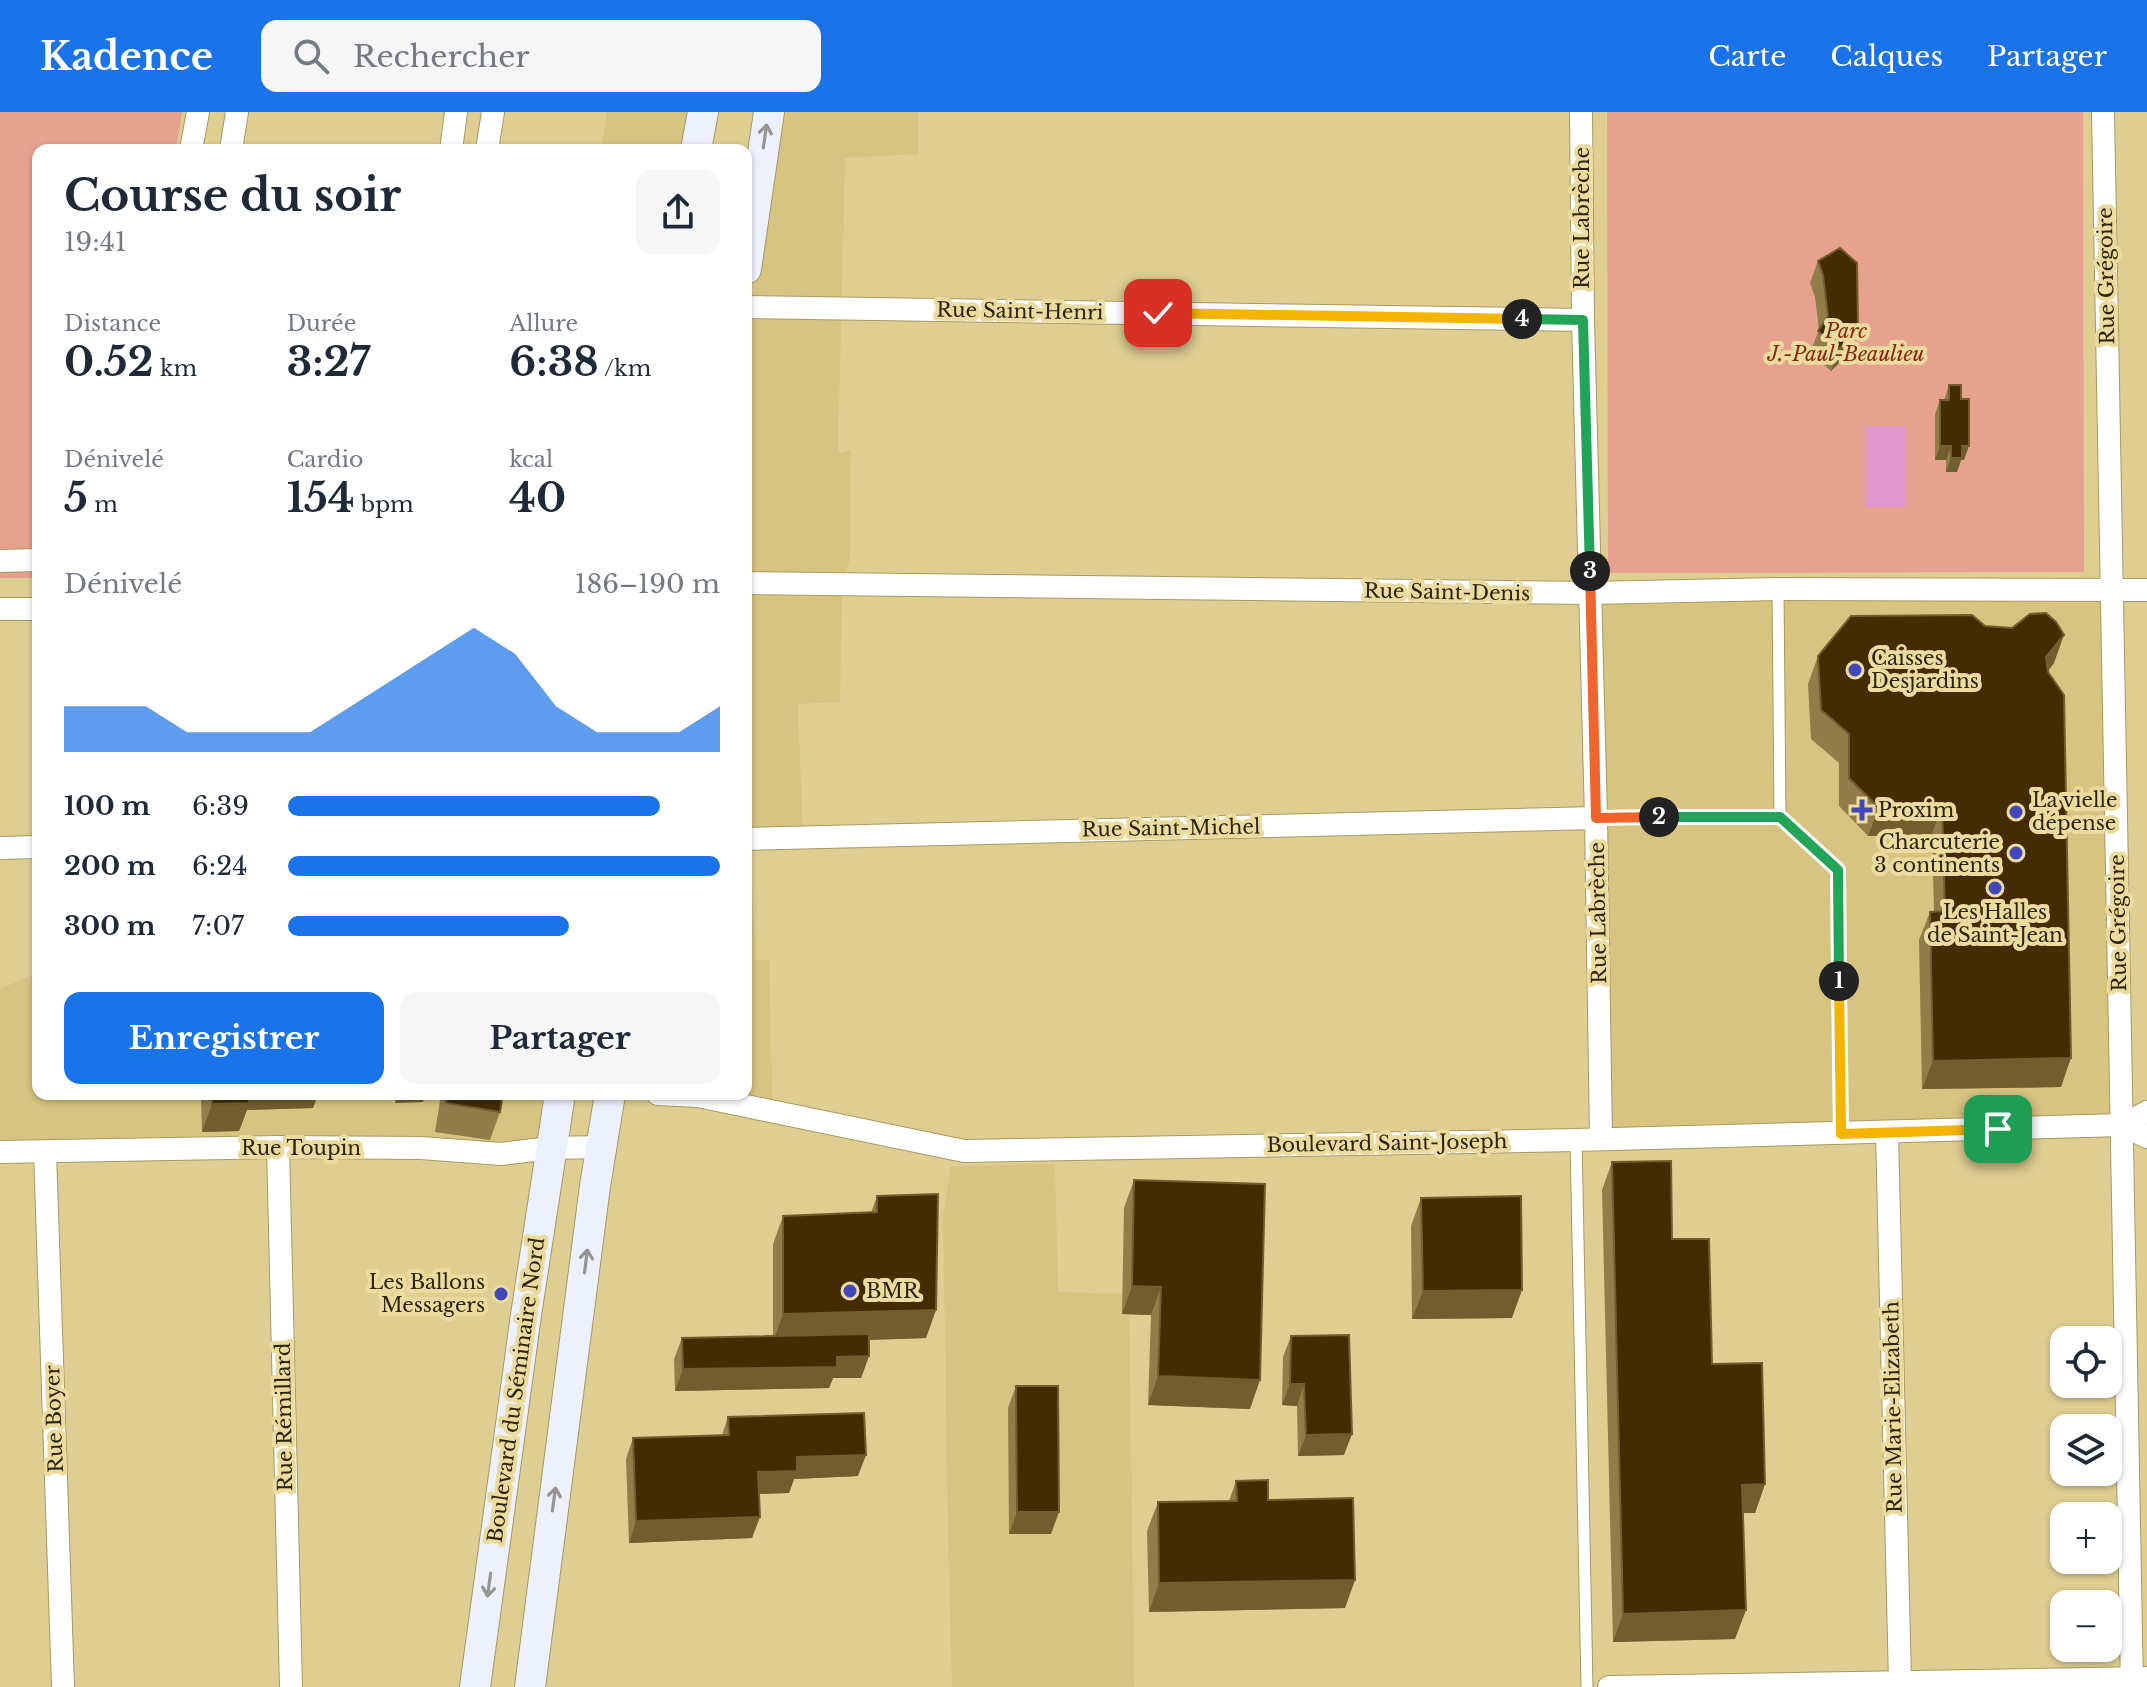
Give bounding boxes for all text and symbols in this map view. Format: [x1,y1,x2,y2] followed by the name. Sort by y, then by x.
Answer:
[261,20,821,92] search box
[40,33,213,80] text: Kadence
[289,34,333,78] icon: search
[353,38,530,75] text: Rechercher
[1708,39,1786,74] text: Carte
[1830,39,1943,74] text: Calques
[1987,39,2107,74] text: Partager
[758,124,773,150] one-way arrow
[1570,147,1594,289] street label: Rue Labrèche
[64,168,401,223] text: Course du soir
[636,170,720,254] button: share
[2093,207,2119,345] street label: Rue Grégoire
[64,226,127,258] text: 19:41
[1124,279,1192,347] pin
[1136,291,1180,335] icon: check
[936,298,1104,324] street label: Rue Saint-Henri
[1502,299,1542,339] pin: 4
[1515,305,1529,332] text: 4
[64,310,161,337] text: Distance
[287,310,356,337] text: Durée
[509,310,578,337] text: Allure
[1767,319,1925,366] park label: Parc J.-Paul-Beaulieu
[64,337,154,387] text: 0.52
[287,337,370,387] text: 3:27
[509,337,599,387] text: 6:38
[154,355,197,382] text: km
[599,355,651,382] text: /km
[64,446,164,473] text: Dénivelé
[287,446,364,473] text: Cardio
[509,446,553,473] text: kcal
[64,473,88,523] text: 5
[287,473,354,523] text: 154
[509,473,566,523] text: 40
[88,491,118,518] text: m
[354,491,414,518] text: bpm
[1570,551,1610,591] pin: 3
[1583,557,1597,584] text: 3
[64,568,182,600] text: Dénivelé
[575,568,720,600] text: 186–190 m
[1364,579,1530,605] street label: Rue Saint-Denis
[1871,646,1979,693] place label: Caisses Desjardins
[1846,661,1864,679] marker: Caisses Desjardins
[2032,788,2118,835] place label: La vielle dépense
[64,790,150,822] text: 100 m
[192,790,249,822] text: 6:39
[1639,797,1679,837] pin: 2
[1878,798,1955,822] place label: Proxim
[1853,801,1871,819] marker: Proxim
[1652,803,1666,830] text: 2
[2007,803,2025,821] marker: La vielle dépense
[1081,814,1261,842] street label: Rue Saint-Michel
[1874,830,2000,877] place label: Charcuterie 3 continents
[1585,842,1611,984] street label: Rue Labrèche
[2007,844,2025,862] marker: Charcuterie 3 continents
[64,850,156,882] text: 200 m
[192,850,247,882] text: 6:24
[2105,854,2131,992] street label: Rue Grégoire
[1986,879,2004,897] marker: Les Halles de Saint-Jean
[1927,900,2063,947] place label: Les Halles de Saint-Jean
[64,910,156,942] text: 300 m
[192,910,244,942] text: 7:07
[1819,961,1859,1001] pin: 1
[1834,967,1844,994] text: 1
[64,992,384,1084] button: Enregistrer
[400,992,720,1084] button: Partager
[1964,1095,2032,1163] pin
[1976,1107,2020,1151] icon: arrive
[1266,1129,1508,1157] street label: Boulevard Saint-Joseph
[241,1136,361,1160] street label: Rue Toupin
[483,1236,549,1544] street label: Boulevard du Séminaire Nord
[579,1249,594,1275] one-way arrow
[369,1270,485,1317] place label: Les Ballons Messagers
[866,1279,920,1303] place label: BMR
[841,1282,859,1300] marker: BMR
[492,1285,510,1303] marker: Les Ballons Messagers
[1879,1301,1907,1513] street label: Rue Marie-Elizabeth
[2050,1326,2122,1662] map controls
[2050,1326,2122,1398] button: locate
[271,1342,297,1492] street label: Rue Rémillard
[40,1364,68,1473] street label: Rue Boyer
[2050,1414,2122,1486] button: layers
[547,1486,562,1513] one-way arrow
[2050,1502,2122,1574] button: +
[481,1572,496,1598] one-way arrow
[2050,1590,2122,1662] button: −

